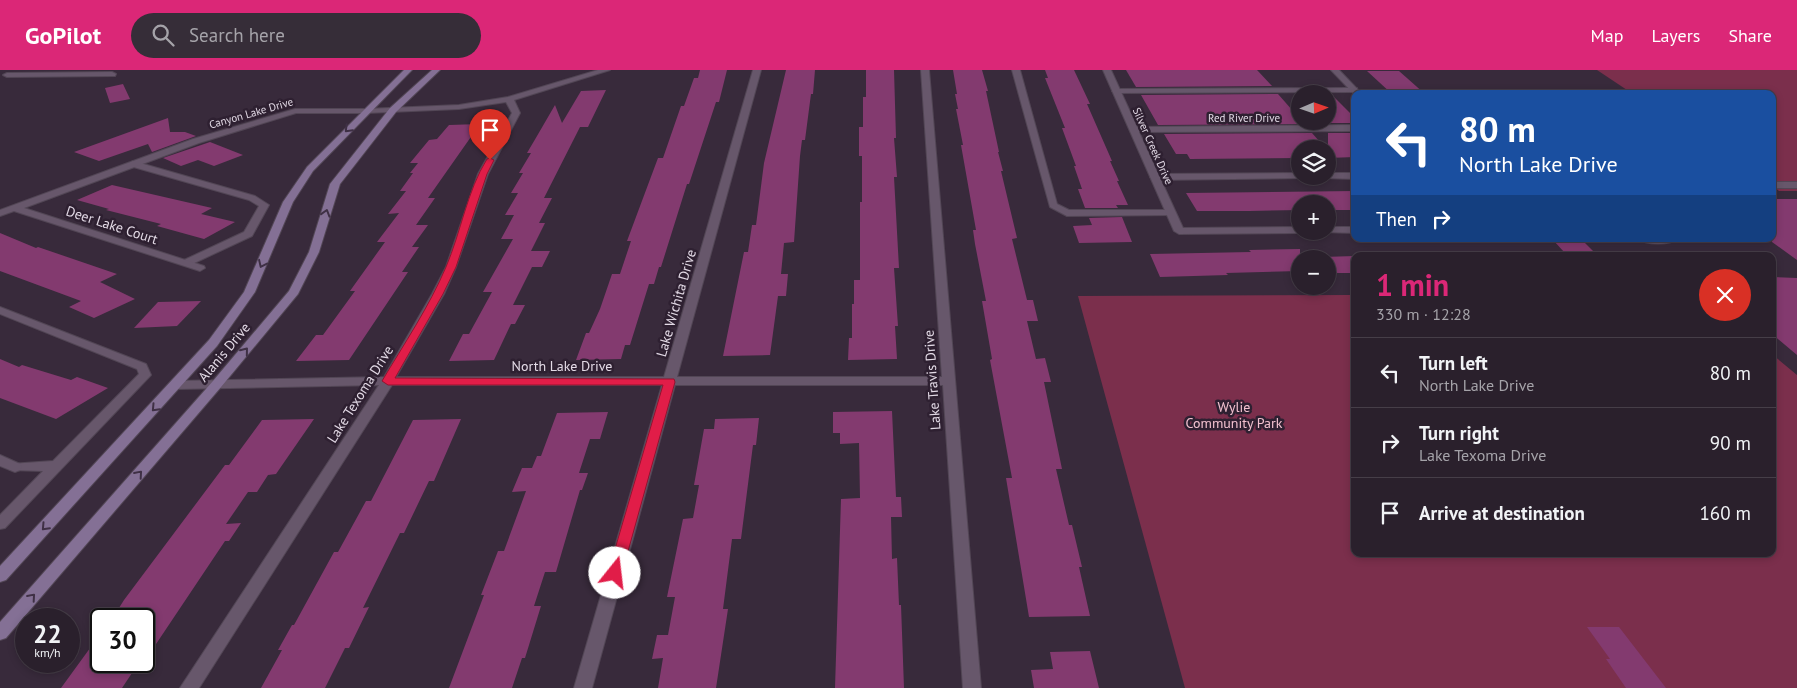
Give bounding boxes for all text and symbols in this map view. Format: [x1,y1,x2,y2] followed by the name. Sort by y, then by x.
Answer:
[131,13,481,58] search box
[25,20,101,51] text: GoPilot
[149,21,177,49] icon: search
[189,23,285,47] text: Search here
[1591,24,1623,47] text: Map
[1651,24,1700,47] text: Layers
[1728,24,1772,47] text: Share
[1291,85,1336,130] north arrow
[1291,85,1336,295] map controls
[207,94,295,132] street label: Canyon Lake Drive
[1130,105,1176,187] street label: Silver Creek Drive
[1459,106,1536,152] text: 80 m
[469,109,511,160] pin
[1376,110,1441,175] icon: left
[1208,111,1280,125] street label: Red River Drive
[476,116,504,144] icon: arrive
[345,123,354,132] one-way arrow
[1291,140,1336,185] button: layers
[1459,150,1618,178] text: North Lake Drive
[1291,195,1336,240] button: +
[64,202,160,248] street label: Deer Lake Court
[1427,205,1455,233] icon: right
[1376,207,1417,231] text: Then
[320,209,330,217] one-way arrow
[652,247,700,359] street label: Lake Wichita Drive
[1291,250,1336,295] button: −
[258,259,268,268] one-way arrow
[1376,265,1449,304] text: 1 min
[1699,269,1751,321] button: close
[1376,304,1471,324] text: 330 m · 12:28
[194,319,254,385] street label: Alanis Drive
[920,329,944,431] street label: Lake Travis Drive
[323,342,397,446] street label: Lake Texoma Drive
[239,348,247,357] one-way arrow
[1419,351,1488,375] text: Turn left
[512,357,612,375] street label: North Lake Drive
[1376,359,1404,387] icon: left
[1710,361,1751,385] text: 80 m
[1419,375,1534,395] text: North Lake Drive
[1186,398,1283,432] park label: Wylie Community Park
[152,402,161,411] one-way arrow
[1419,421,1499,445] text: Turn right
[1376,429,1404,457] icon: right
[1710,431,1751,455] text: 90 m
[1419,445,1546,465] text: Lake Texoma Drive
[133,471,141,480] one-way arrow
[1376,499,1404,527] icon: arrive
[1419,501,1585,525] text: Arrive at destination
[1699,501,1751,525] text: 160 m
[42,522,51,531] one-way arrow
[588,546,640,598] position arrow
[26,593,35,602] one-way arrow
[90,608,155,673] speed limit sign: 30
[33,618,62,650] text: 22
[34,645,61,660] text: km/h

